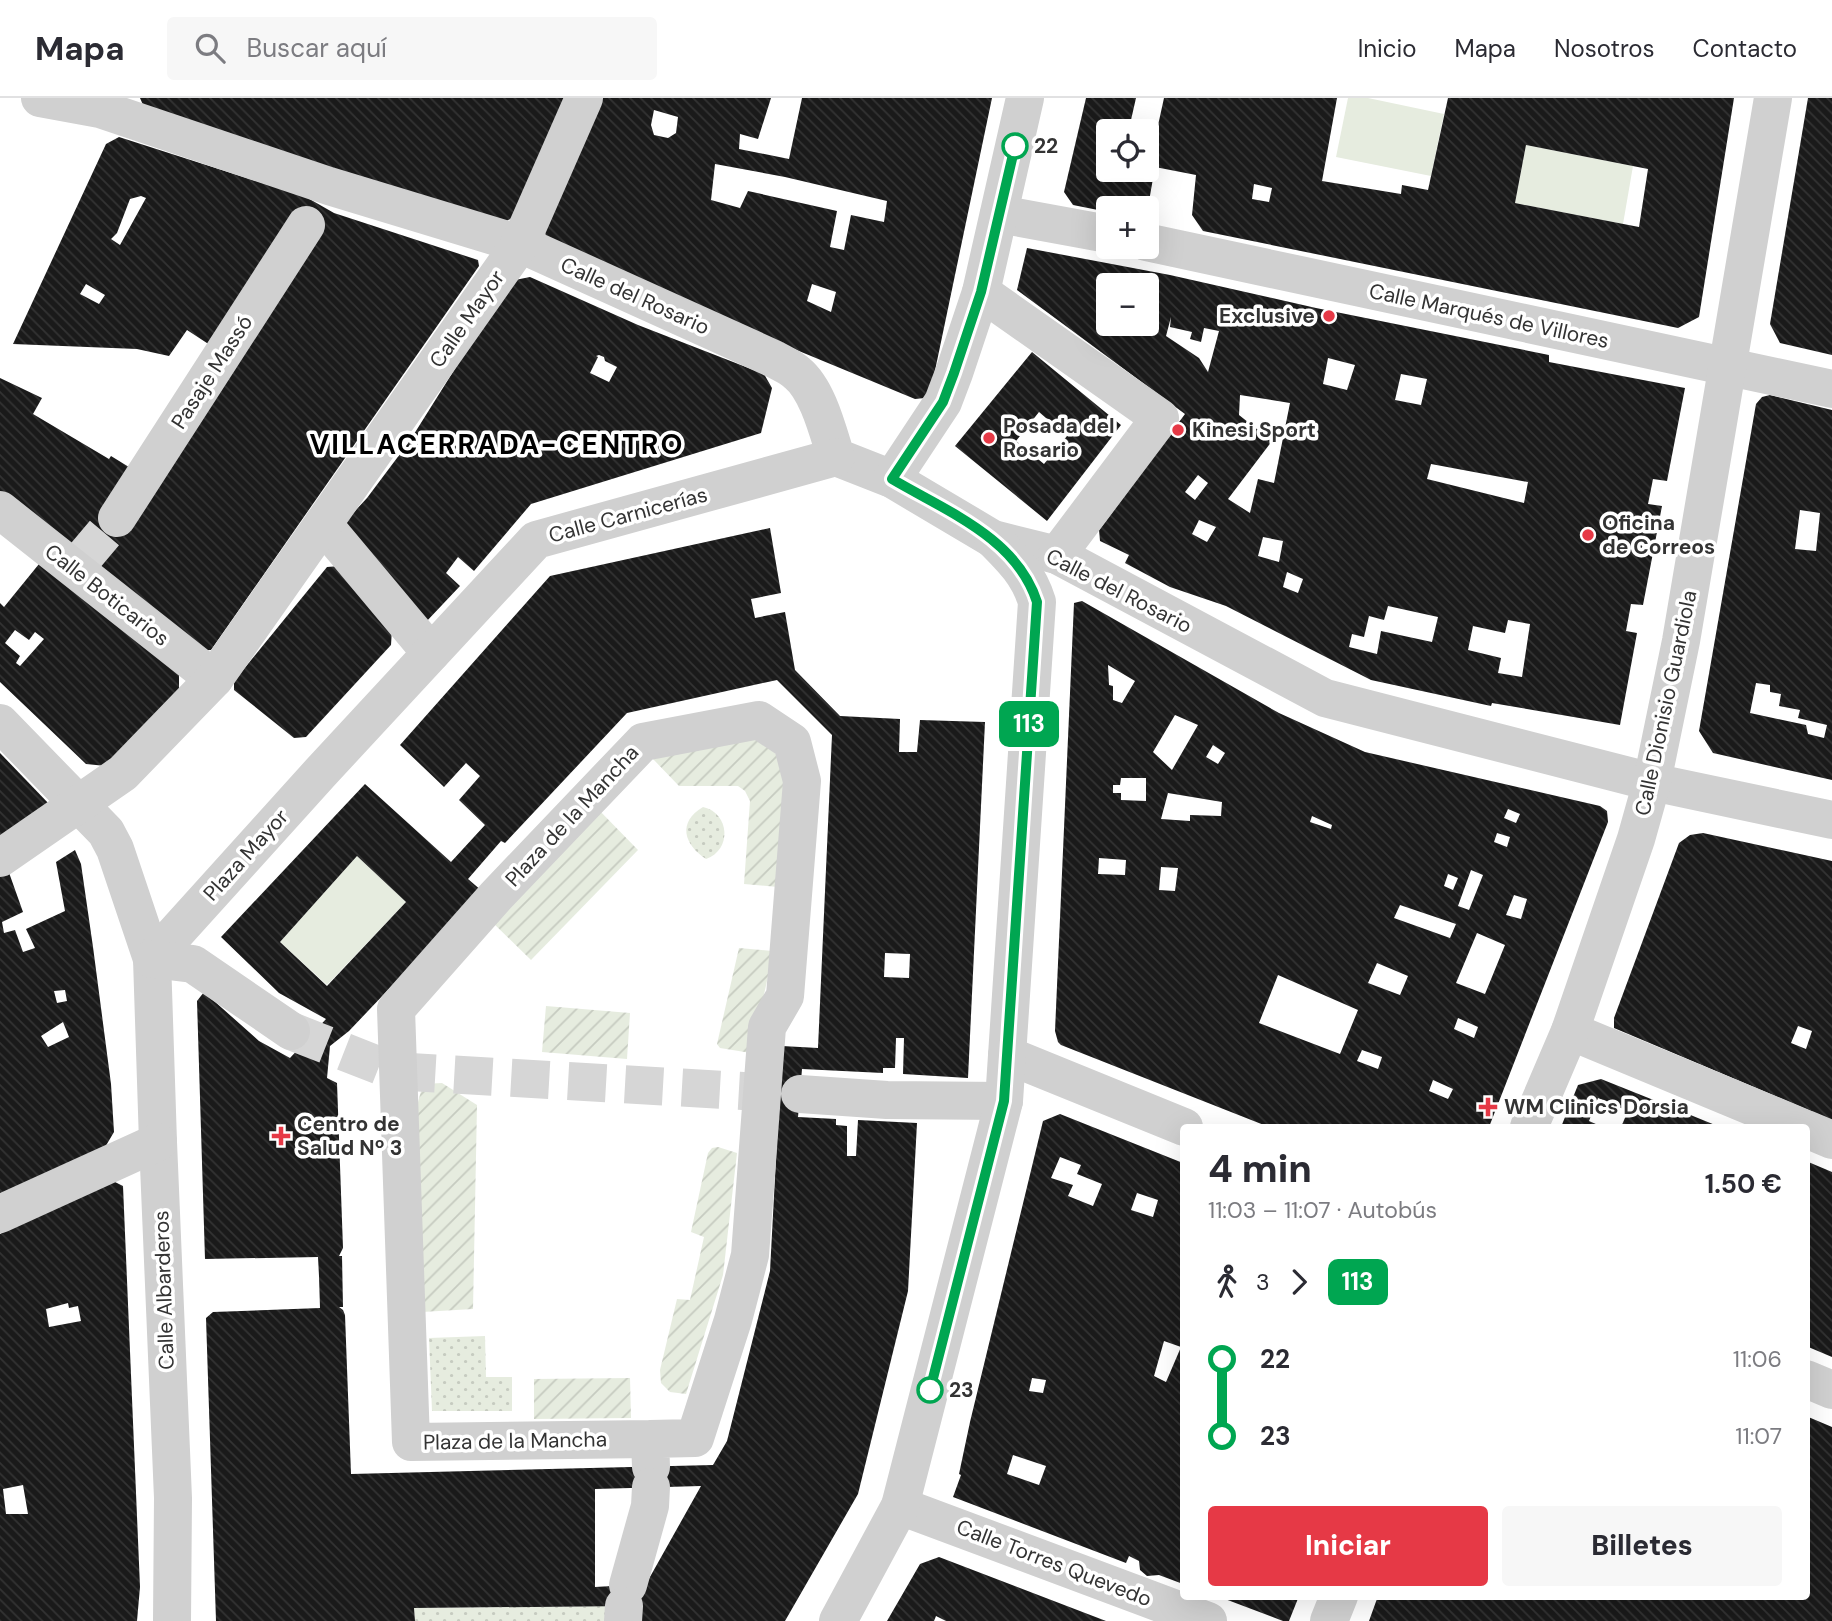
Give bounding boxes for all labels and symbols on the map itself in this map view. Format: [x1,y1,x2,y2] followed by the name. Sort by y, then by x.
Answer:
[1034,132,1058,160] place label: 22
[1002,133,1028,159] marker: 22
[556,251,714,341] street label: Calle del Rosario
[423,264,511,373] street label: Calle Mayor
[1367,277,1611,355] street label: Calle Marqués de Villores
[1219,302,1315,330] place label: Exclusive
[1321,308,1337,324] marker: Exclusive
[165,310,259,434] street label: Pasaje Massó
[1003,412,1115,464] place label: Posada del Rosario
[1192,416,1316,444] place label: Kinesi Sport
[1170,422,1186,438] marker: Kinesi Sport
[310,426,684,463] district label: VILLACERRADA-CENTRO
[981,430,997,446] marker: Posada del Rosario
[546,480,710,550] street label: Calle Carnicerías
[1602,509,1715,561] place label: Oficina de Correos
[1580,527,1596,543] marker: Oficina de Correos
[39,538,175,652] street label: Calle Boticarios
[1041,542,1197,640] street label: Calle del Rosario
[1628,588,1704,818] street label: Calle Dionisio Guardiola
[989,701,1069,747] line badge: 113
[499,739,645,893] street label: Plaza de la Mancha
[197,803,295,907] street label: Plaza Mayor
[1504,1093,1689,1121] place label: WM Clinics Dorsia
[1478,1097,1498,1117] marker: WM Clinics Dorsia
[297,1110,402,1162] place label: Centro de Salud Nº 3
[271,1126,291,1146] marker: Centro de Salud Nº 3
[147,1210,181,1370] street label: Calle Albarderos
[949,1376,974,1404] place label: 23
[917,1377,943,1403] marker: 23
[423,1425,607,1457] street label: Plaza de la Mancha
[952,1513,1156,1613] street label: Calle Torres Quevedo

